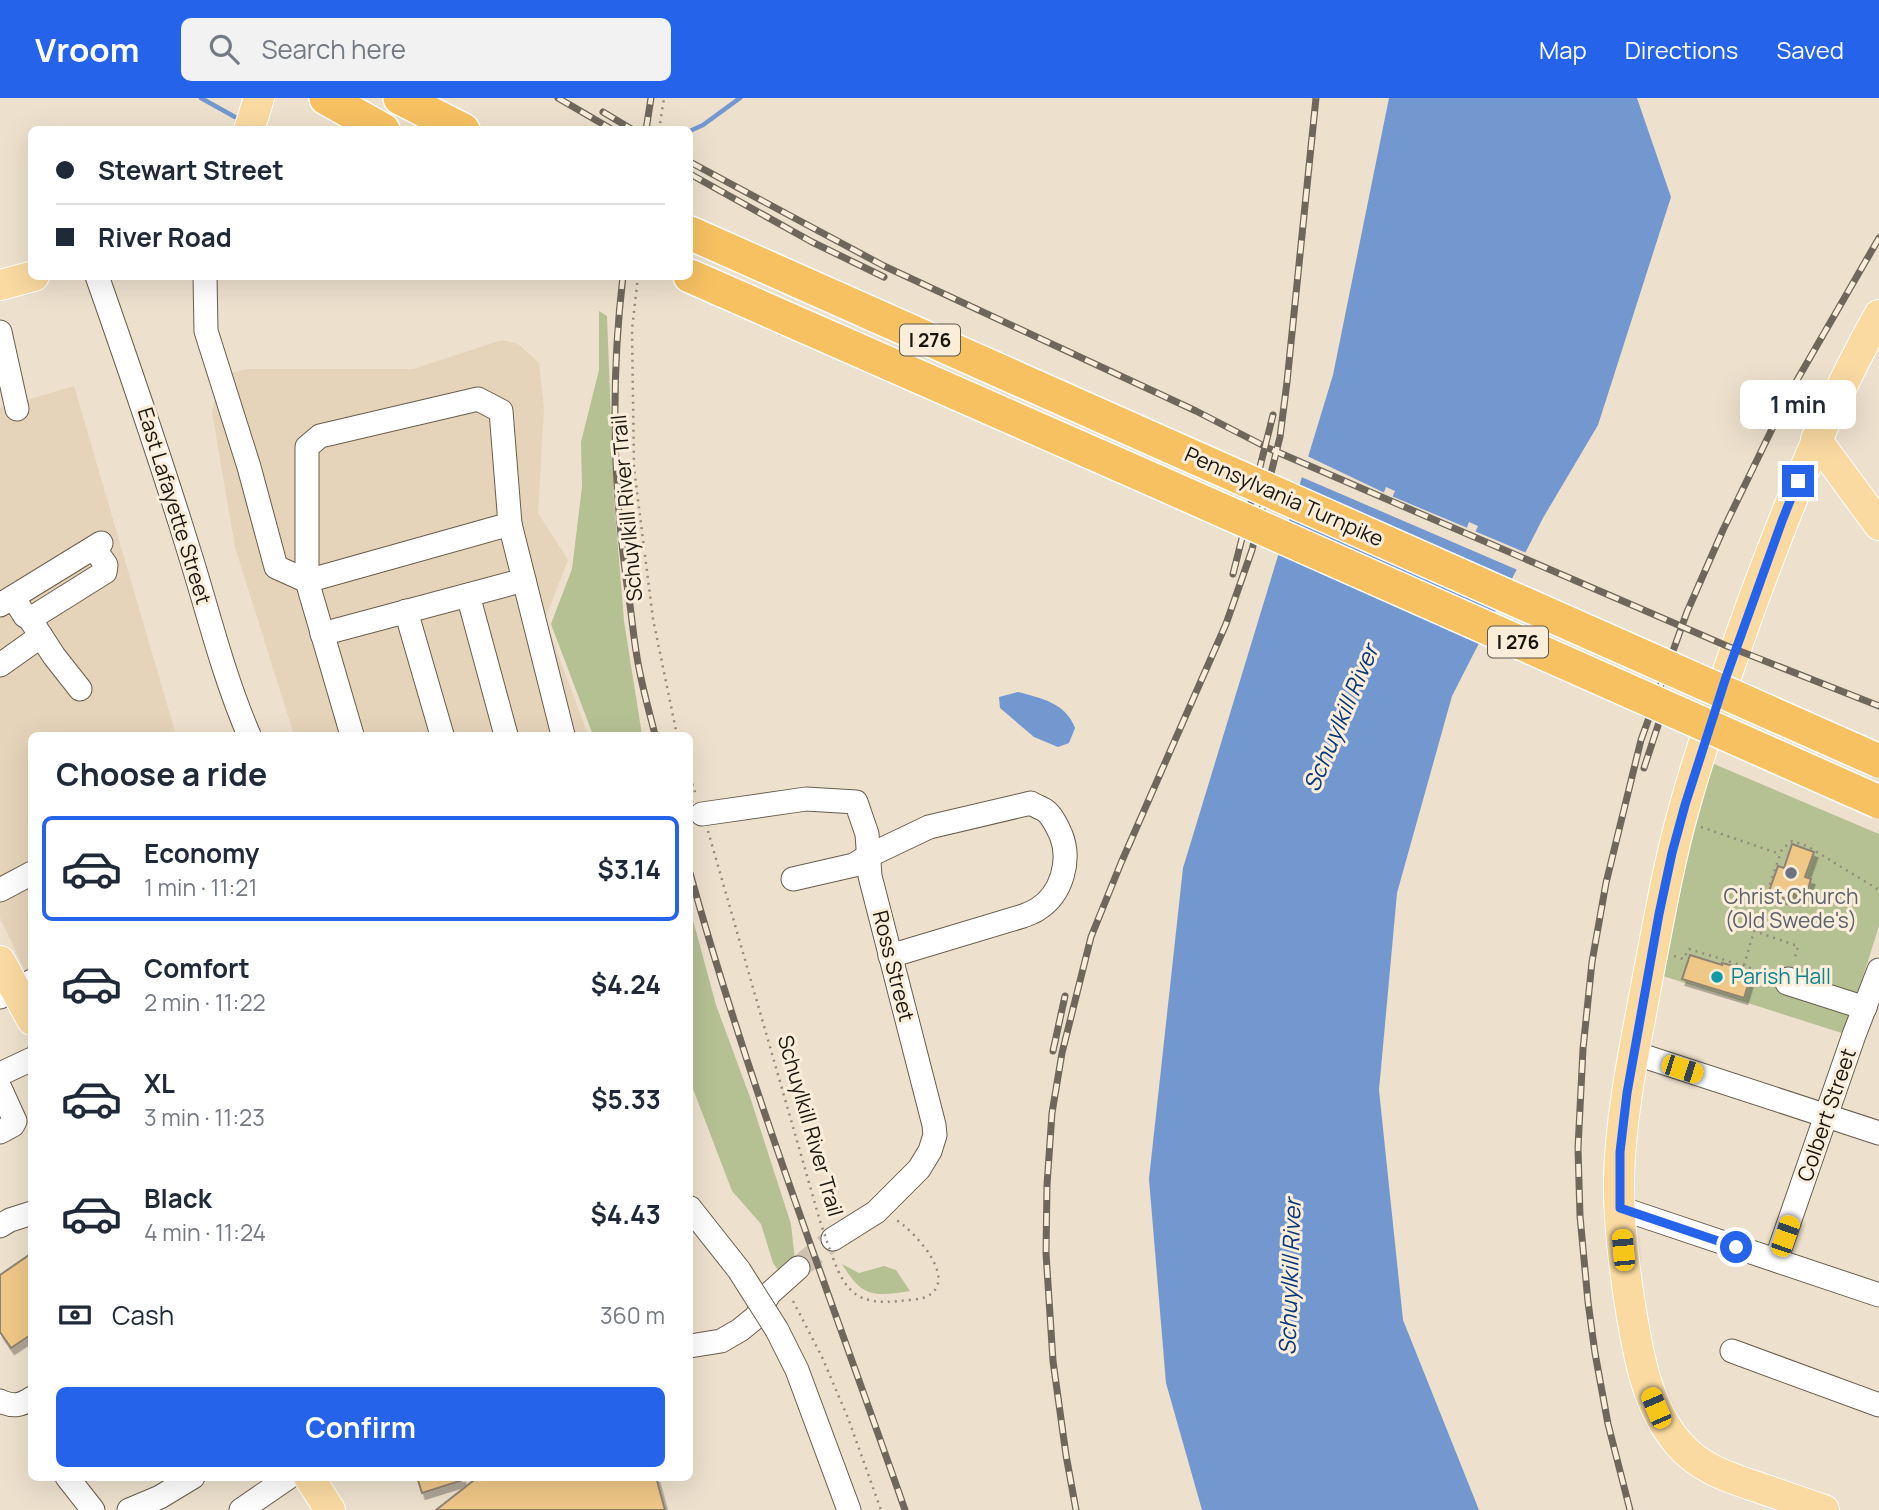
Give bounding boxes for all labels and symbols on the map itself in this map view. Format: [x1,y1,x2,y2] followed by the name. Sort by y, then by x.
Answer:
[900,324,960,356] road number: I 276
[1740,380,1856,428] callout: 1 min
[132,404,218,608] street label: East Lafayette Street
[604,414,648,603] street label: Schuylkill River Trail
[1181,440,1388,553] street label: Pennsylvania Turnpike
[1782,465,1814,497] route end
[1488,626,1548,657] road number: I 276
[1295,637,1386,796] water label: Schuylkill River
[1783,865,1799,881] marker: Christ Church (Old Swede's)
[1723,882,1859,934] place label: Christ Church (Old Swede's)
[867,907,921,1024] street label: Ross Street
[1731,962,1831,990] place label: Parish Hall
[1709,969,1725,985] marker: Parish Hall
[772,1032,850,1220] street label: Schuylkill River Trail
[1790,1044,1862,1185] street label: Colbert Street
[1659,1053,1706,1085] car
[1270,1195,1308,1356] water label: Schuylkill River
[1769,1213,1802,1259] car
[1611,1228,1636,1272] car
[1720,1231,1752,1263] route start
[1639,1385,1674,1431] car

